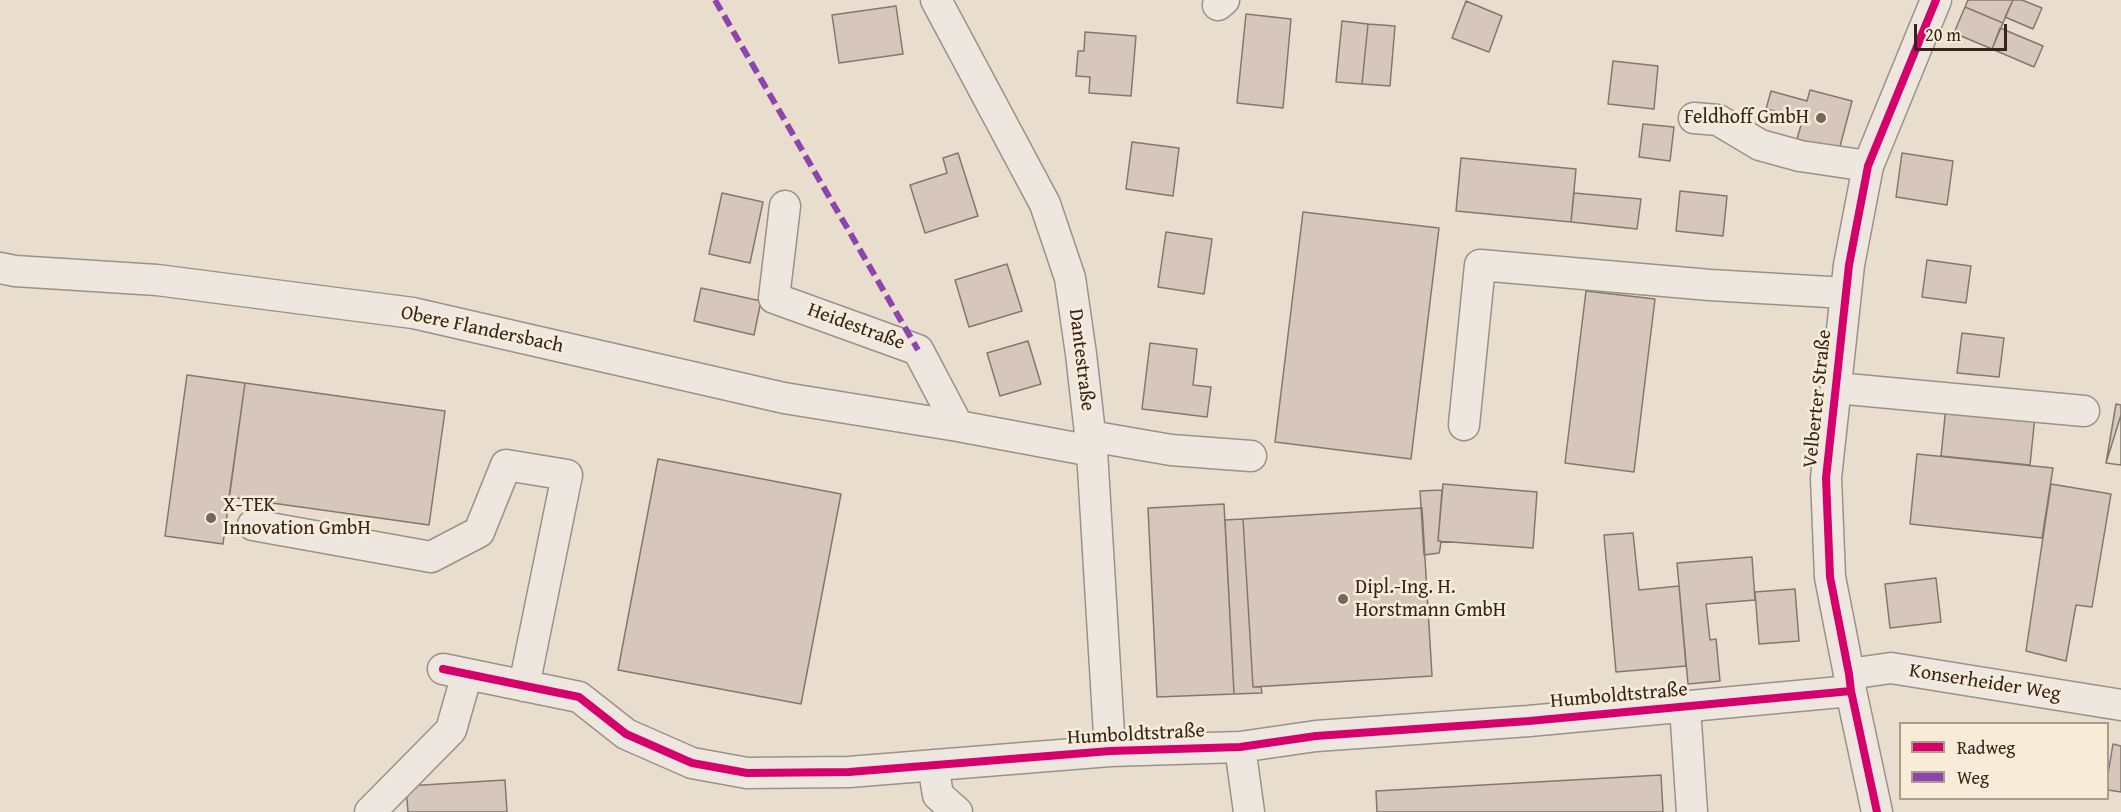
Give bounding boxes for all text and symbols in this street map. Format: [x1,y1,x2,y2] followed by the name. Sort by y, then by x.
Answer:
[1917,12,2010,50] scale bar
[1925,21,1961,48] text: 20 m
[1684,106,1809,130] place label: Feldhoff GmbH
[1814,111,1828,125] marker: Feldhoff GmbH
[804,298,908,356] street label: Heidestraße
[399,301,565,359] street label: Obere Flandersbach
[1063,307,1099,413] street label: Dantestraße
[1799,328,1837,470] street label: Velberter Straße
[223,494,371,541] place label: X-TEK Innovation GmbH
[204,511,218,525] marker: X-TEK Innovation GmbH
[1355,576,1506,623] place label: Dipl.-Ing. H. Horstmann GmbH
[1336,592,1350,606] marker: Dipl.-Ing. H. Horstmann GmbH
[1907,659,2063,707] street label: Konserheider Weg
[1549,678,1689,714] street label: Humboldtstraße
[1066,719,1206,751] street label: Humboldtstraße
[1899,722,2109,800] legend
[1957,734,2015,761] text: Radweg
[1957,764,1989,791] text: Weg

